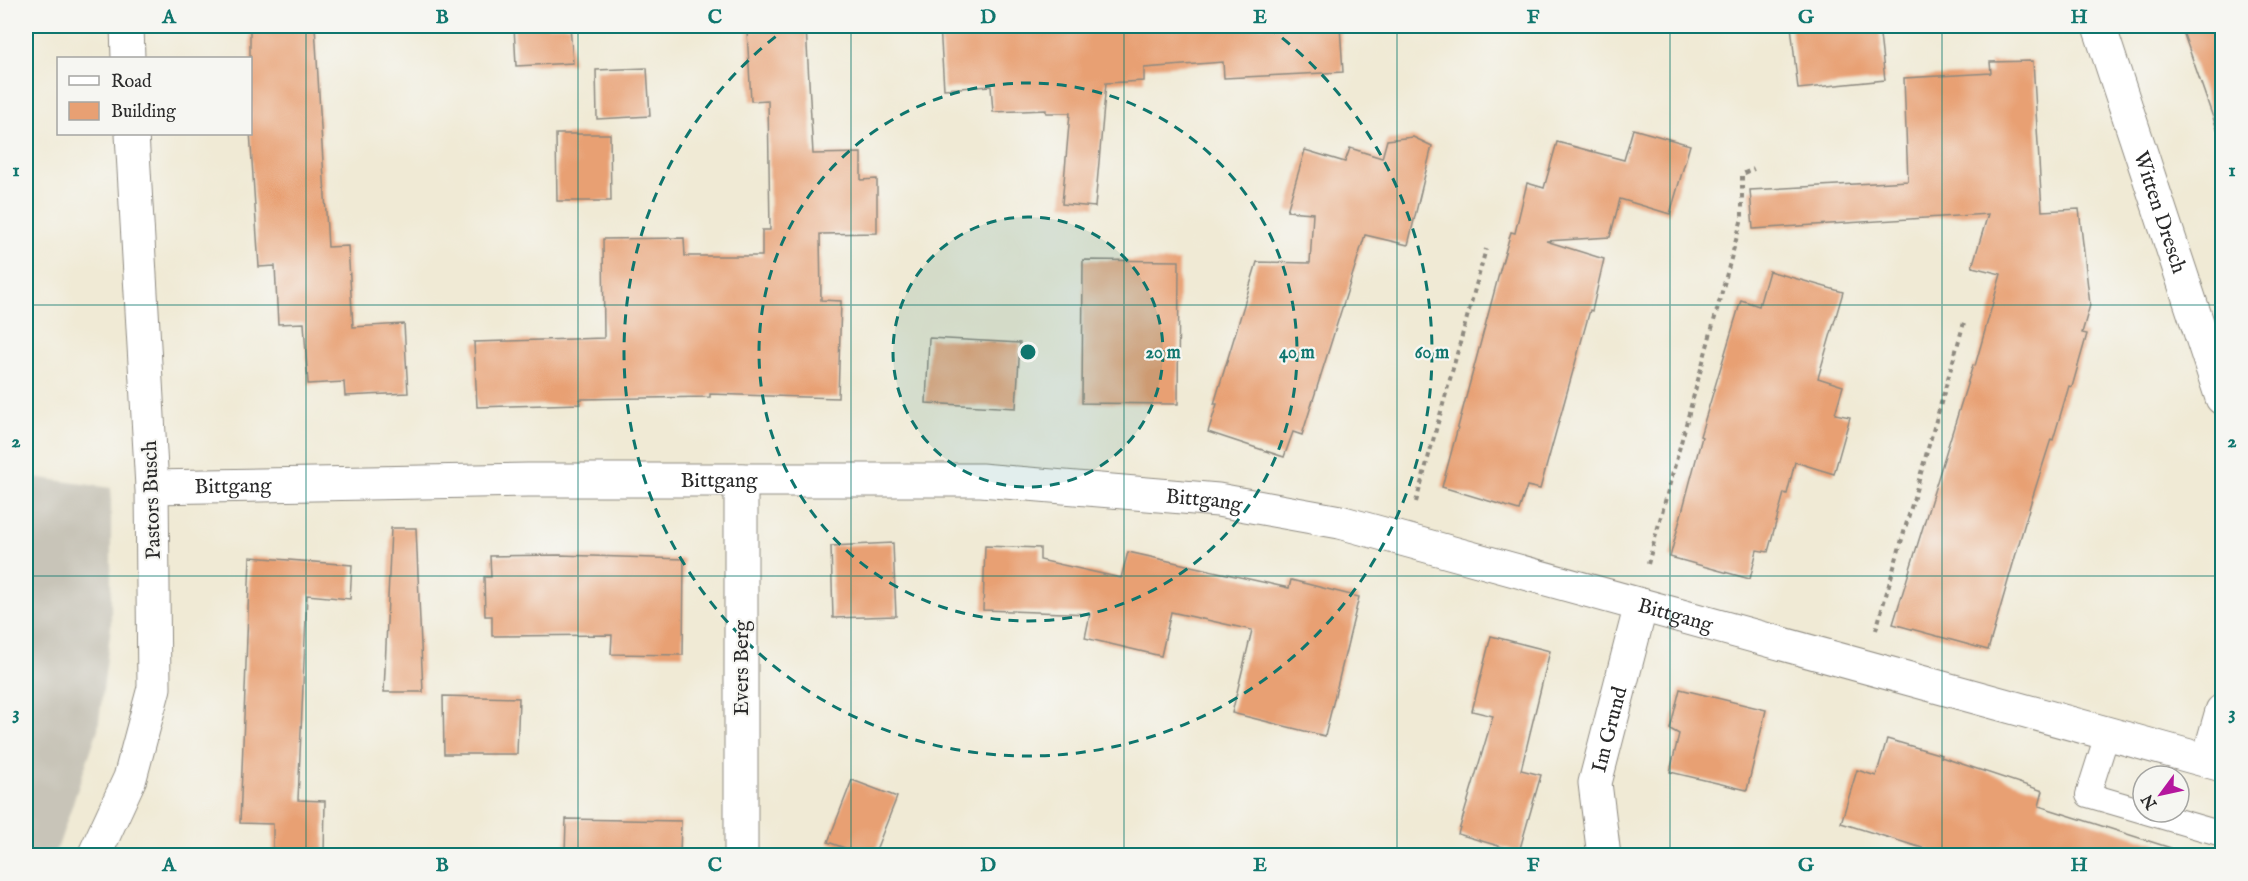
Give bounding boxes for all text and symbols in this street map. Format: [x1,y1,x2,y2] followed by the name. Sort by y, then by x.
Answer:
[161,5,177,30] text: A
[435,5,449,30] text: B
[708,5,722,30] text: C
[980,5,996,30] text: D
[1253,5,1267,30] text: E
[1527,5,1540,30] text: F
[1798,5,1815,30] text: G
[2070,5,2088,30] text: H
[57,57,252,135] legend
[111,71,152,94] text: Road
[111,101,176,124] text: Building
[2126,148,2192,277] street label: Witten Dresch
[12,158,20,183] text: 1
[2228,158,2236,183] text: 1
[1018,342,1038,362] centre of rings
[1145,342,1181,365] text: 20 m
[1279,342,1315,365] text: 40 m
[1415,342,1449,365] text: 60 m
[11,429,21,454] text: 2
[2227,429,2237,454] text: 2
[137,440,168,560] street label: Pastors Busch
[680,468,758,495] street label: Bittgang
[194,473,272,501] street label: Bittgang
[1165,484,1245,519] street label: Bittgang
[1635,593,1716,639] street label: Bittgang
[729,620,756,716] street label: Evers Berg
[1586,683,1635,775] street label: Im Grund
[12,701,20,726] text: 3
[2228,701,2236,726] text: 3
[2131,764,2191,824] north arrow
[2138,790,2163,813] text: N
[161,853,177,878] text: A
[435,853,449,878] text: B
[708,853,722,878] text: C
[980,853,996,878] text: D
[1253,853,1267,878] text: E
[1527,853,1540,878] text: F
[1798,853,1815,878] text: G
[2070,853,2088,878] text: H

